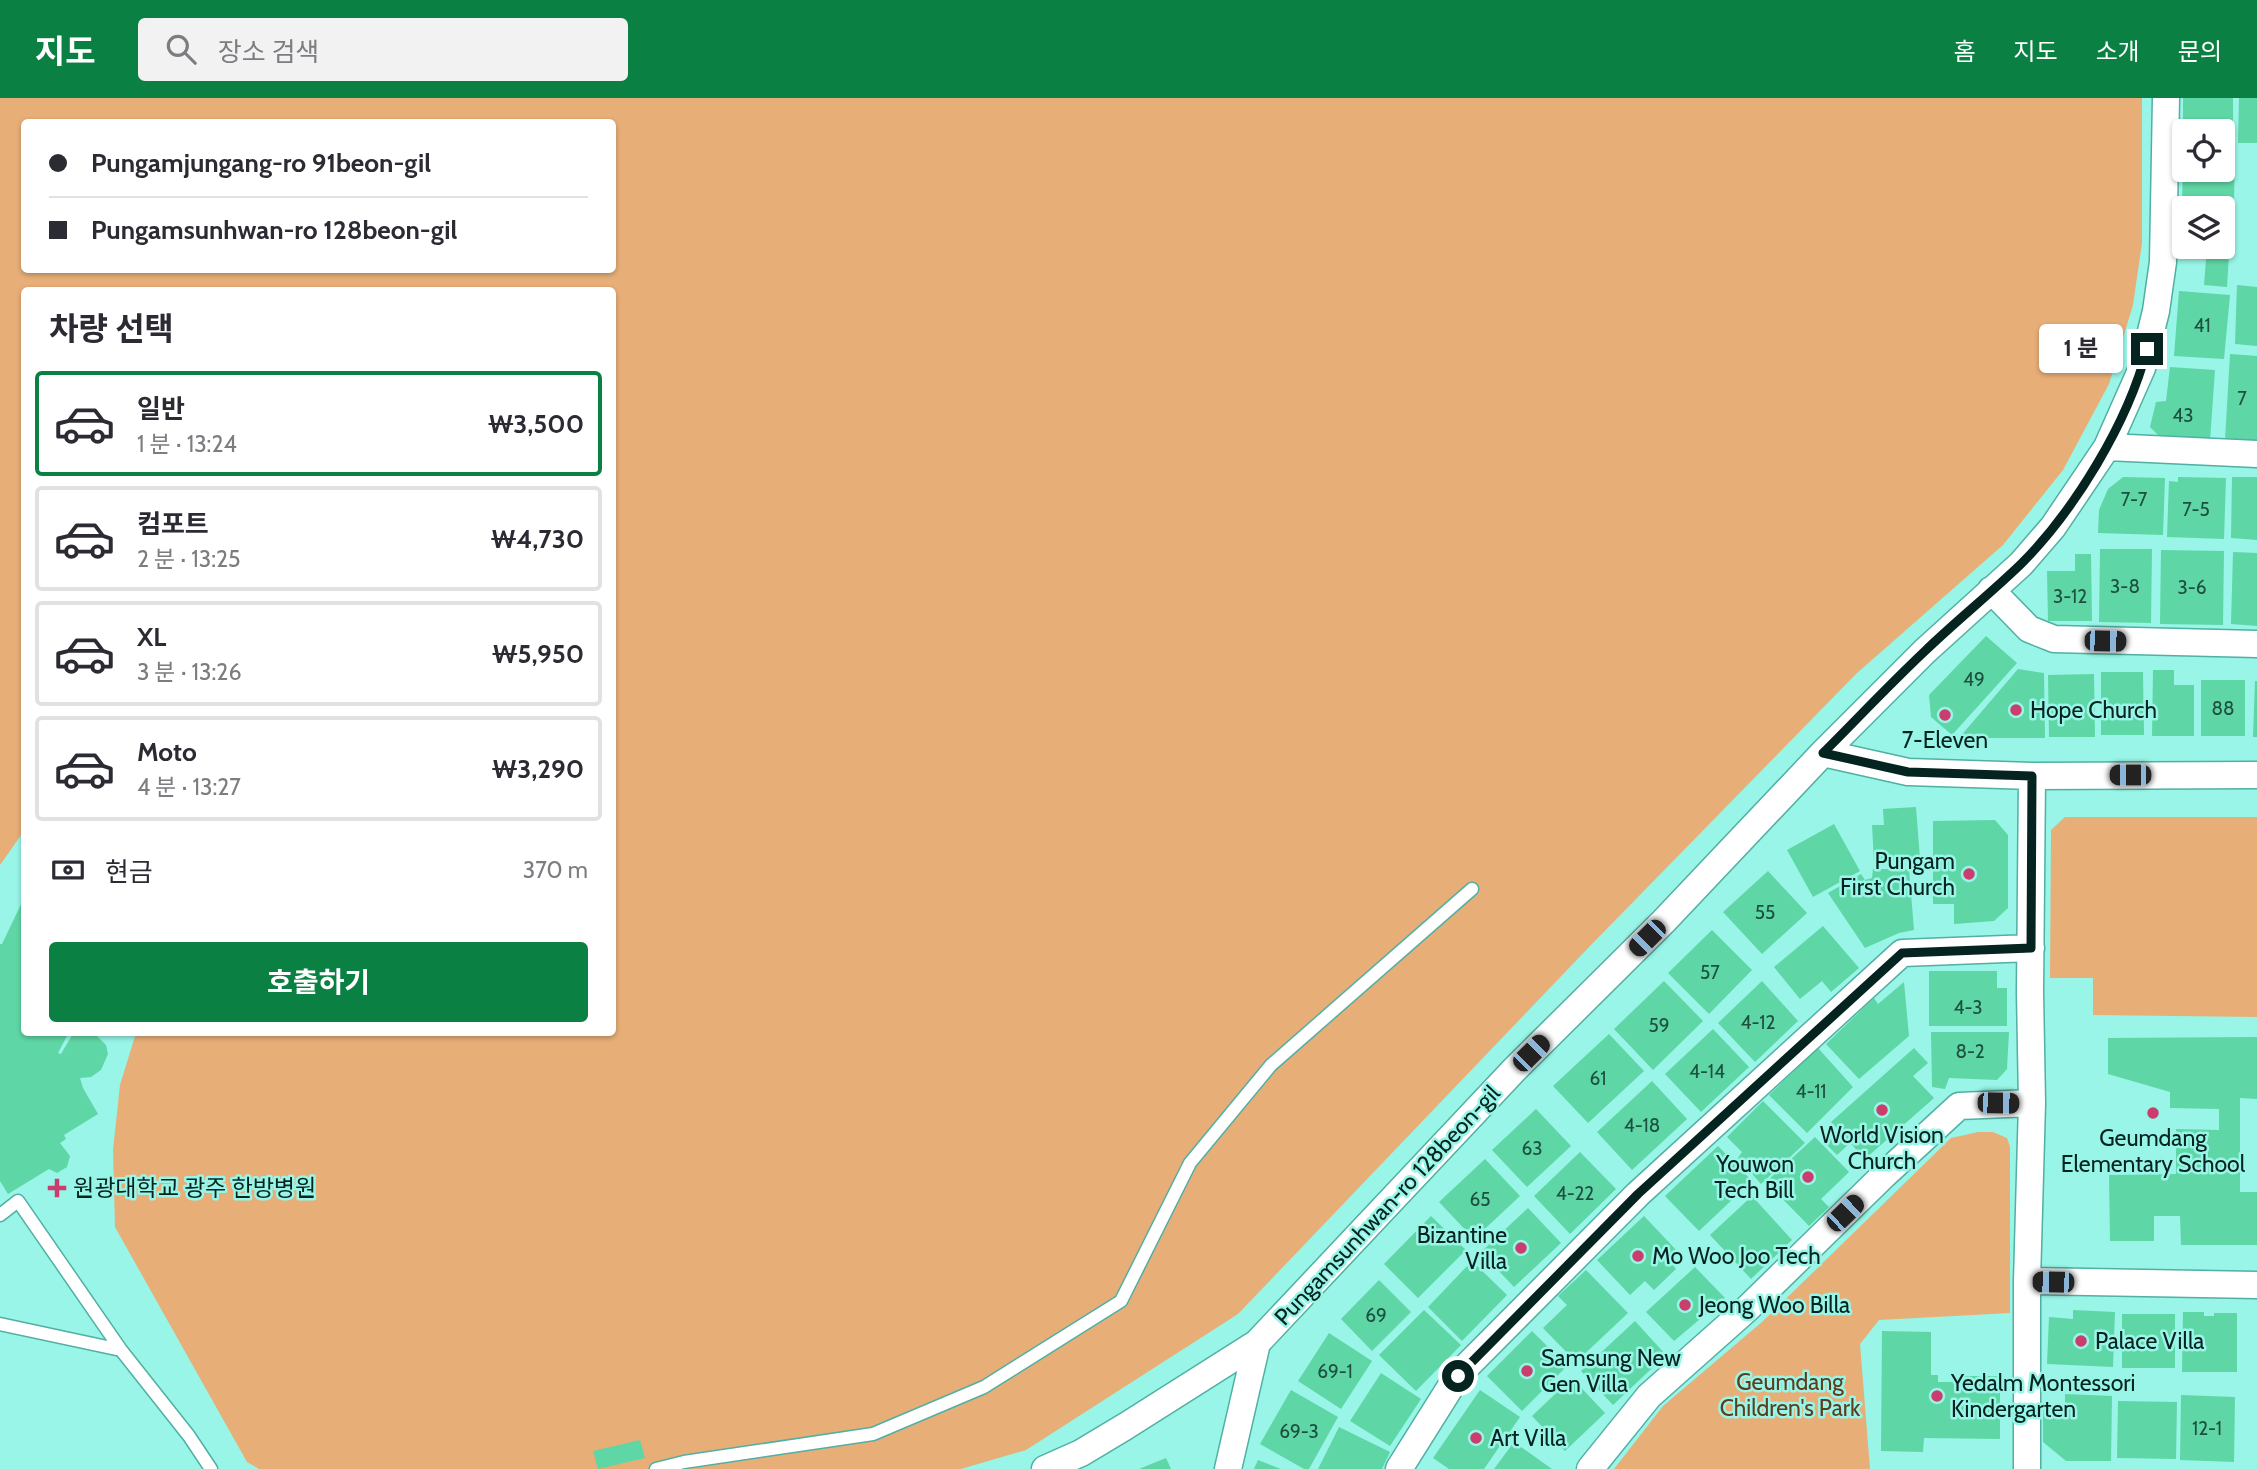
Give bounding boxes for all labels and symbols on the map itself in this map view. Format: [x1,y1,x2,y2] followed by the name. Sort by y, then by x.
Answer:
[2193,314,2211,337] house number: 41
[2038,324,2122,374] callout: 1 분
[2131,333,2163,365] route end
[2237,387,2247,410] house number: 7
[2172,404,2194,427] house number: 43
[2121,488,2148,511] house number: 7-7
[2182,498,2210,521] house number: 7-5
[2110,575,2140,598] house number: 3-8
[2177,576,2207,599] house number: 3-6
[2053,585,2087,608] house number: 3-12
[2084,630,2127,652] car
[1963,668,1985,691] house number: 49
[2030,696,2157,724] place label: Hope Church
[2211,697,2235,720] house number: 88
[2008,702,2024,718] marker: Hope Church
[1937,707,1953,723] marker: 7-Eleven
[1902,726,1988,754] place label: 7-Eleven
[2110,765,2152,786] car
[1840,847,1955,901] place label: Pungam First Church
[1961,866,1977,882] marker: Pungam First Church
[1755,901,1775,924] house number: 55
[1625,916,1670,960] car
[1700,961,1720,984] house number: 57
[1953,996,1983,1019] house number: 4-3
[1741,1011,1775,1034] house number: 4-12
[1648,1014,1670,1037] house number: 59
[1509,1031,1554,1075] car
[1955,1040,1985,1063] house number: 8-2
[1689,1060,1725,1083] house number: 4-14
[1590,1067,1606,1090] house number: 61
[1268,1079,1506,1331] street label: Pungamsunhwan-ro 128beon-gil
[1795,1080,1827,1103] house number: 4-11
[1977,1092,2020,1114] car
[1874,1102,1890,1118] marker: World Vision Church
[2145,1105,2161,1121] marker: Geumdang Elementary School
[1624,1114,1660,1137] house number: 4-18
[1820,1121,1944,1175] place label: World Vision Church
[2061,1124,2246,1178] place label: Geumdang Elementary School
[1521,1137,1543,1160] house number: 63
[1714,1150,1795,1204] place label: Youwon Tech Bill
[1800,1169,1816,1185] marker: Youwon Tech Bill
[73,1174,316,1202] place label: 원광대학교 광주 한방병원
[47,1178,67,1198] marker: 원광대학교 광주 한방병원
[1556,1182,1594,1205] house number: 4-22
[1469,1188,1491,1211] house number: 65
[1823,1191,1868,1235] car
[1417,1221,1507,1275] place label: Bizantine Villa
[1513,1240,1529,1256] marker: Bizantine Villa
[1652,1242,1821,1270] place label: Mo Woo Joo Tech
[1630,1248,1646,1264] marker: Mo Woo Joo Tech
[2032,1271,2075,1293] car
[1698,1291,1850,1319] place label: Jeong Woo Billa
[1677,1297,1693,1313] marker: Jeong Woo Billa
[1365,1304,1387,1327] house number: 69
[2095,1327,2204,1355] place label: Palace Villa
[2073,1333,2089,1349] marker: Palace Villa
[1541,1344,1681,1398] place label: Samsung New Gen Villa
[1317,1360,1353,1383] house number: 69-1
[1442,1360,1474,1392] route start
[1519,1363,1535,1379] marker: Samsung New Gen Villa
[1720,1368,1861,1422] park label: Geumdang Children's Park
[1950,1369,2135,1423] place label: Yedalm Montessori Kindergarten
[1929,1388,1945,1404] marker: Yedalm Montessori Kindergarten
[2192,1417,2222,1440] house number: 12-1
[1279,1420,1319,1443] house number: 69-3
[1490,1424,1566,1452] place label: Art Villa
[1468,1430,1484,1446] marker: Art Villa

